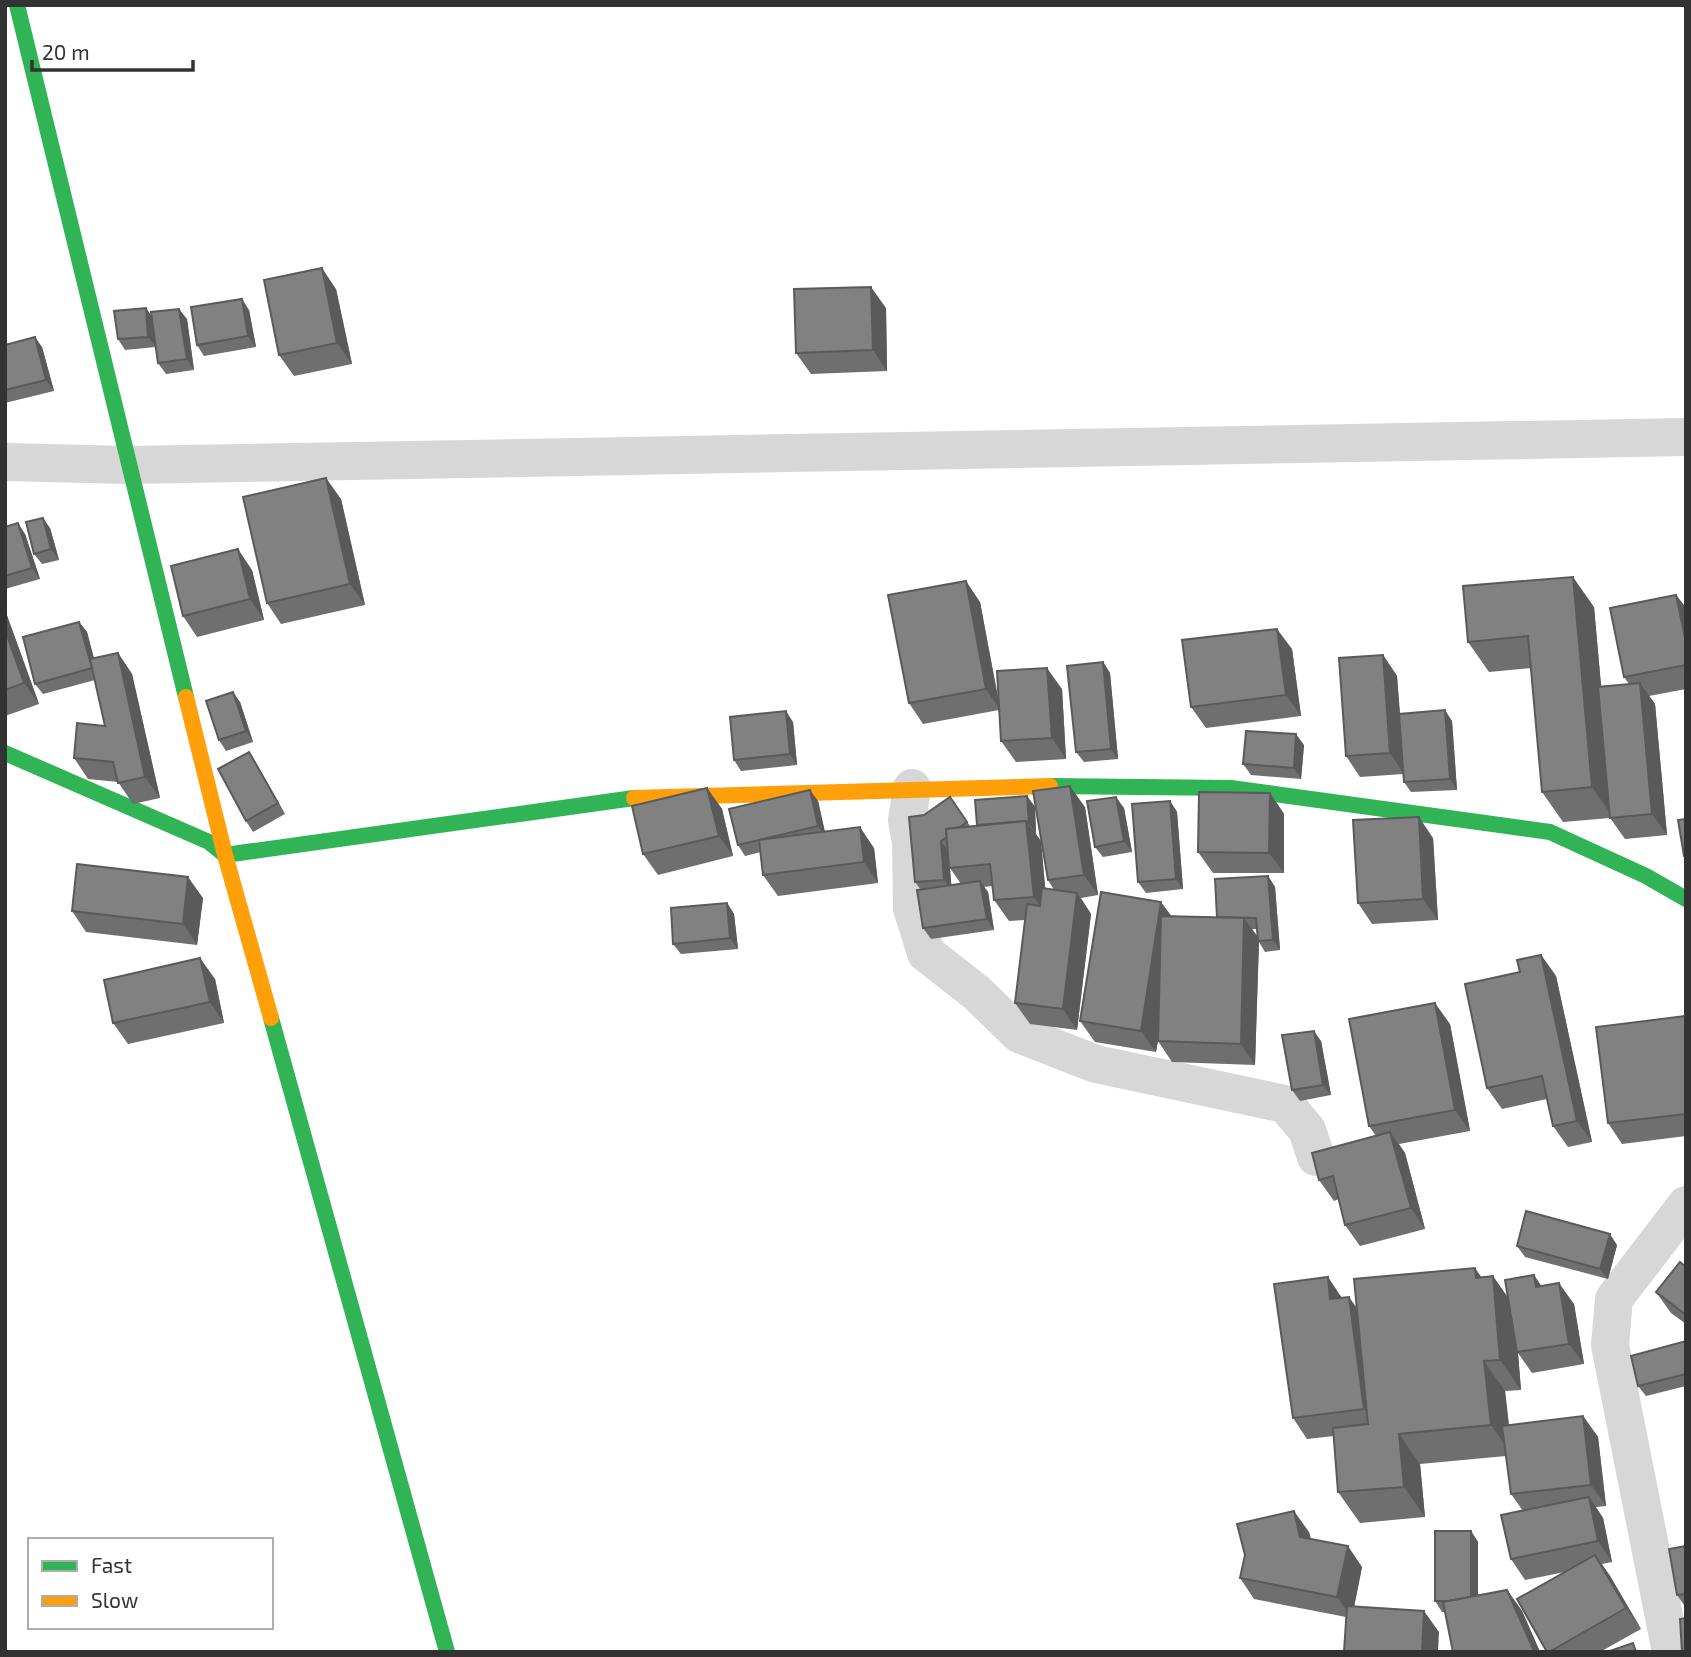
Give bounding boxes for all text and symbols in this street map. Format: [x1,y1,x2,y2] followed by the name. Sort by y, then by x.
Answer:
[32,28,192,72] scale bar
[42,39,90,64] text: 20 m
[28,1538,273,1629] legend
[91,1552,132,1577] text: Fast
[91,1587,138,1612] text: Slow

